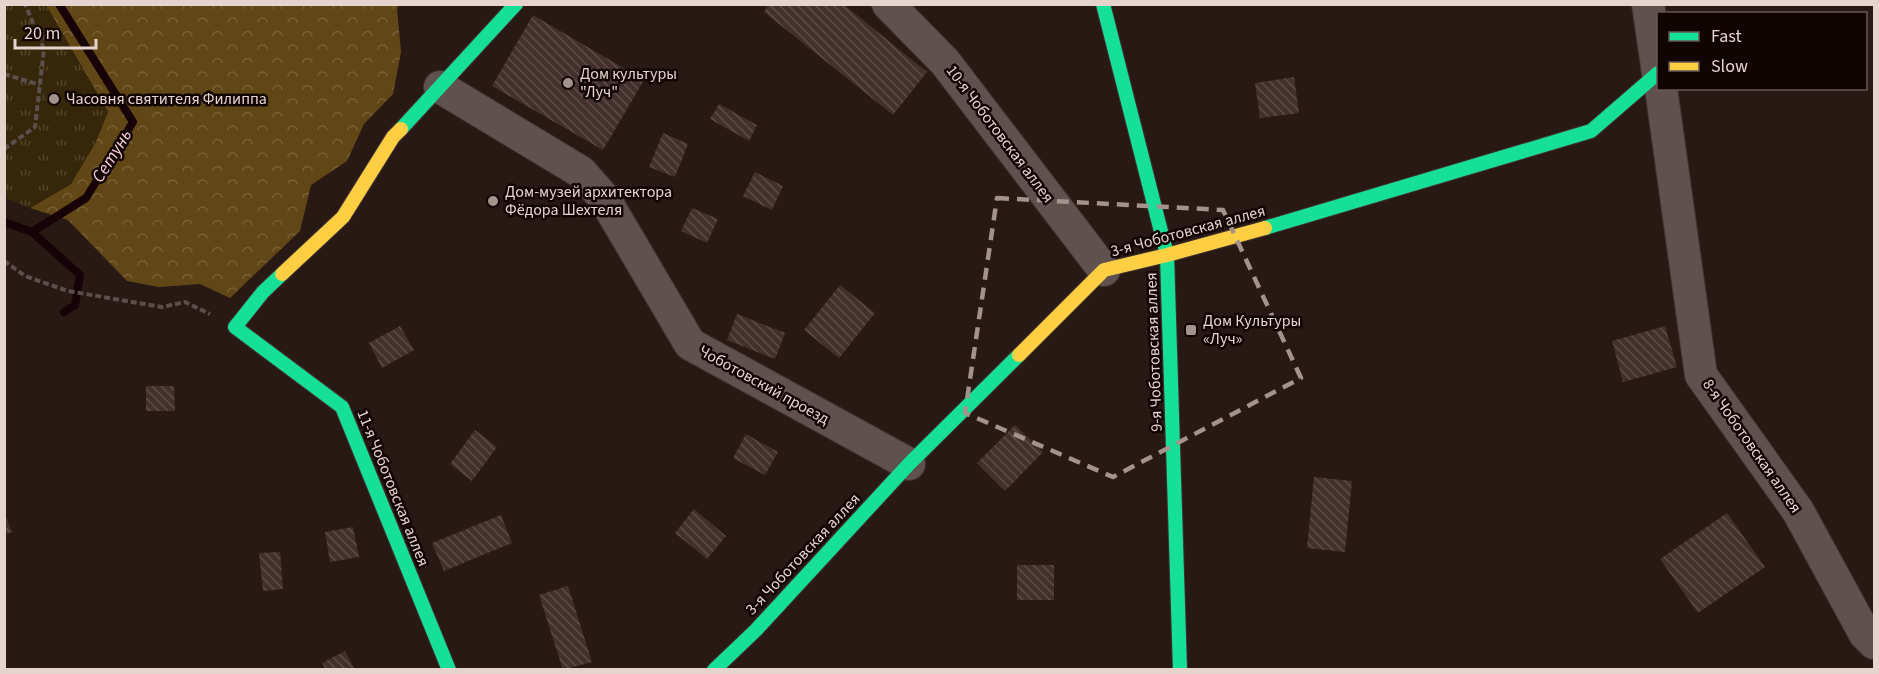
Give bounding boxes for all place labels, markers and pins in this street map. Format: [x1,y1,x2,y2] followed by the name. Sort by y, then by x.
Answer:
[580,63,677,103] place label: Дом культуры "Луч"
[561,76,575,90] marker: Дом культуры "Луч"
[66,88,267,110] place label: Часовня святителя Филиппа
[47,92,61,106] marker: Часовня святителя Филиппа
[505,181,672,221] place label: Дом-музей архитектора Фёдора Шехтеля
[486,194,500,208] marker: Дом-музей архитектора Фёдора Шехтеля
[1203,310,1301,350] place label: Дом Культуры «Луч»
[1184,323,1198,337] marker: Дом Культуры «Луч»

